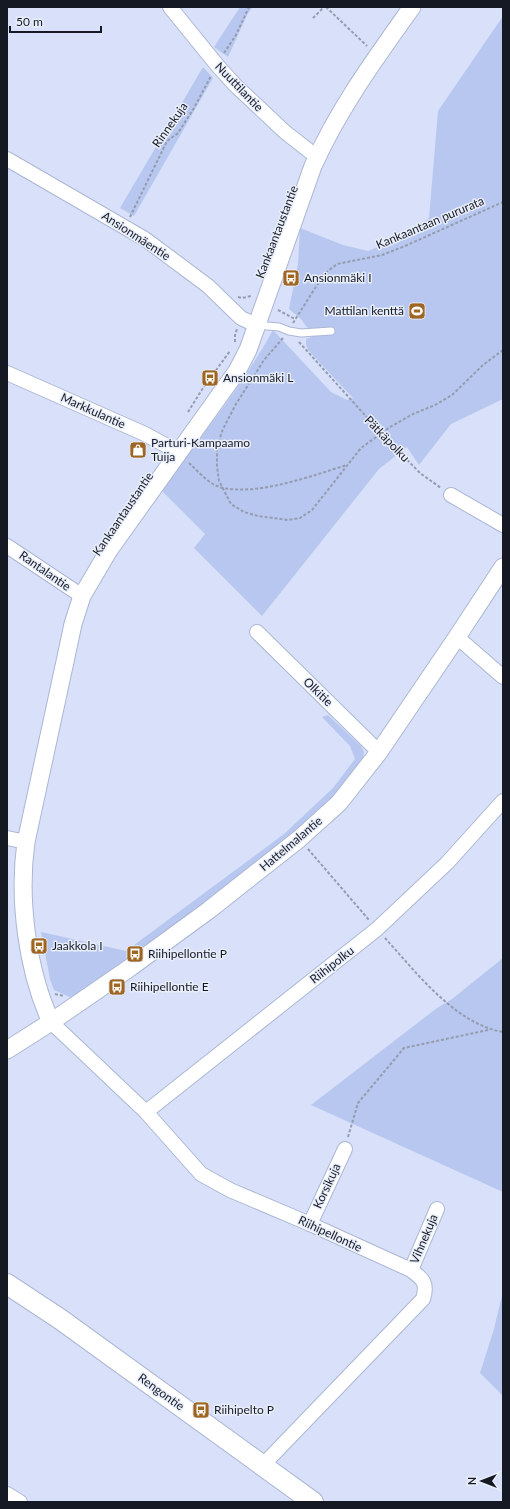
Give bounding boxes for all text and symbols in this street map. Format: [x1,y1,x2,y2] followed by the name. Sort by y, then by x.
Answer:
[10,8,101,34] scale bar
[16,14,43,29] text: 50 m
[212,59,267,114] street label: Nuuttilantie
[149,99,191,150] street label: Rinnekuja
[252,183,301,280] street label: Kankaantaustantie
[373,193,486,252] street label: Kankaantaan pururata
[99,208,173,263] street label: Ansionmäentie
[281,268,301,288] bus stop icon: Ansionmäki I
[304,270,372,285] place label: Ansionmäki I
[407,301,427,321] sports icon: Mattilan kenttä
[325,303,404,318] place label: Mattilan kenttä
[200,368,220,388] bus stop icon: Ansionmäki L
[223,370,293,385] place label: Ansionmäki L
[58,390,128,431] street label: Markkulantie
[362,412,413,465] street label: Pätkäpolku
[151,435,250,464] place label: Parturi-Kampaamo Tuija
[128,440,148,460] shop icon: Parturi-Kampaamo Tuija
[89,469,156,559] street label: Kankaantaustantie
[17,547,74,594] street label: Rantalantie
[301,674,336,709] street label: Olkitie
[256,813,325,874] street label: Hattelmalantie
[29,936,49,956] bus stop icon: Jaakkola I
[52,938,103,953] place label: Jaakkola I
[307,943,357,986] street label: Riihipolku
[125,944,145,964] bus stop icon: Riihipellontie P
[148,946,227,961] place label: Riihipellontie P
[107,977,127,997] bus stop icon: Riihipellontie E
[130,979,209,994] place label: Riihipellontie E
[310,1161,344,1211] street label: Korsikuja
[296,1212,364,1255] street label: Riihipellontie
[406,1212,441,1266] street label: Vihnekuja
[135,1370,187,1413] street label: Rengontie
[191,1400,211,1420] bus stop icon: Riihipelto P
[214,1402,274,1417] place label: Riihipelto P
[462,1461,502,1501] north arrow
[465,1477,478,1485] text: N

